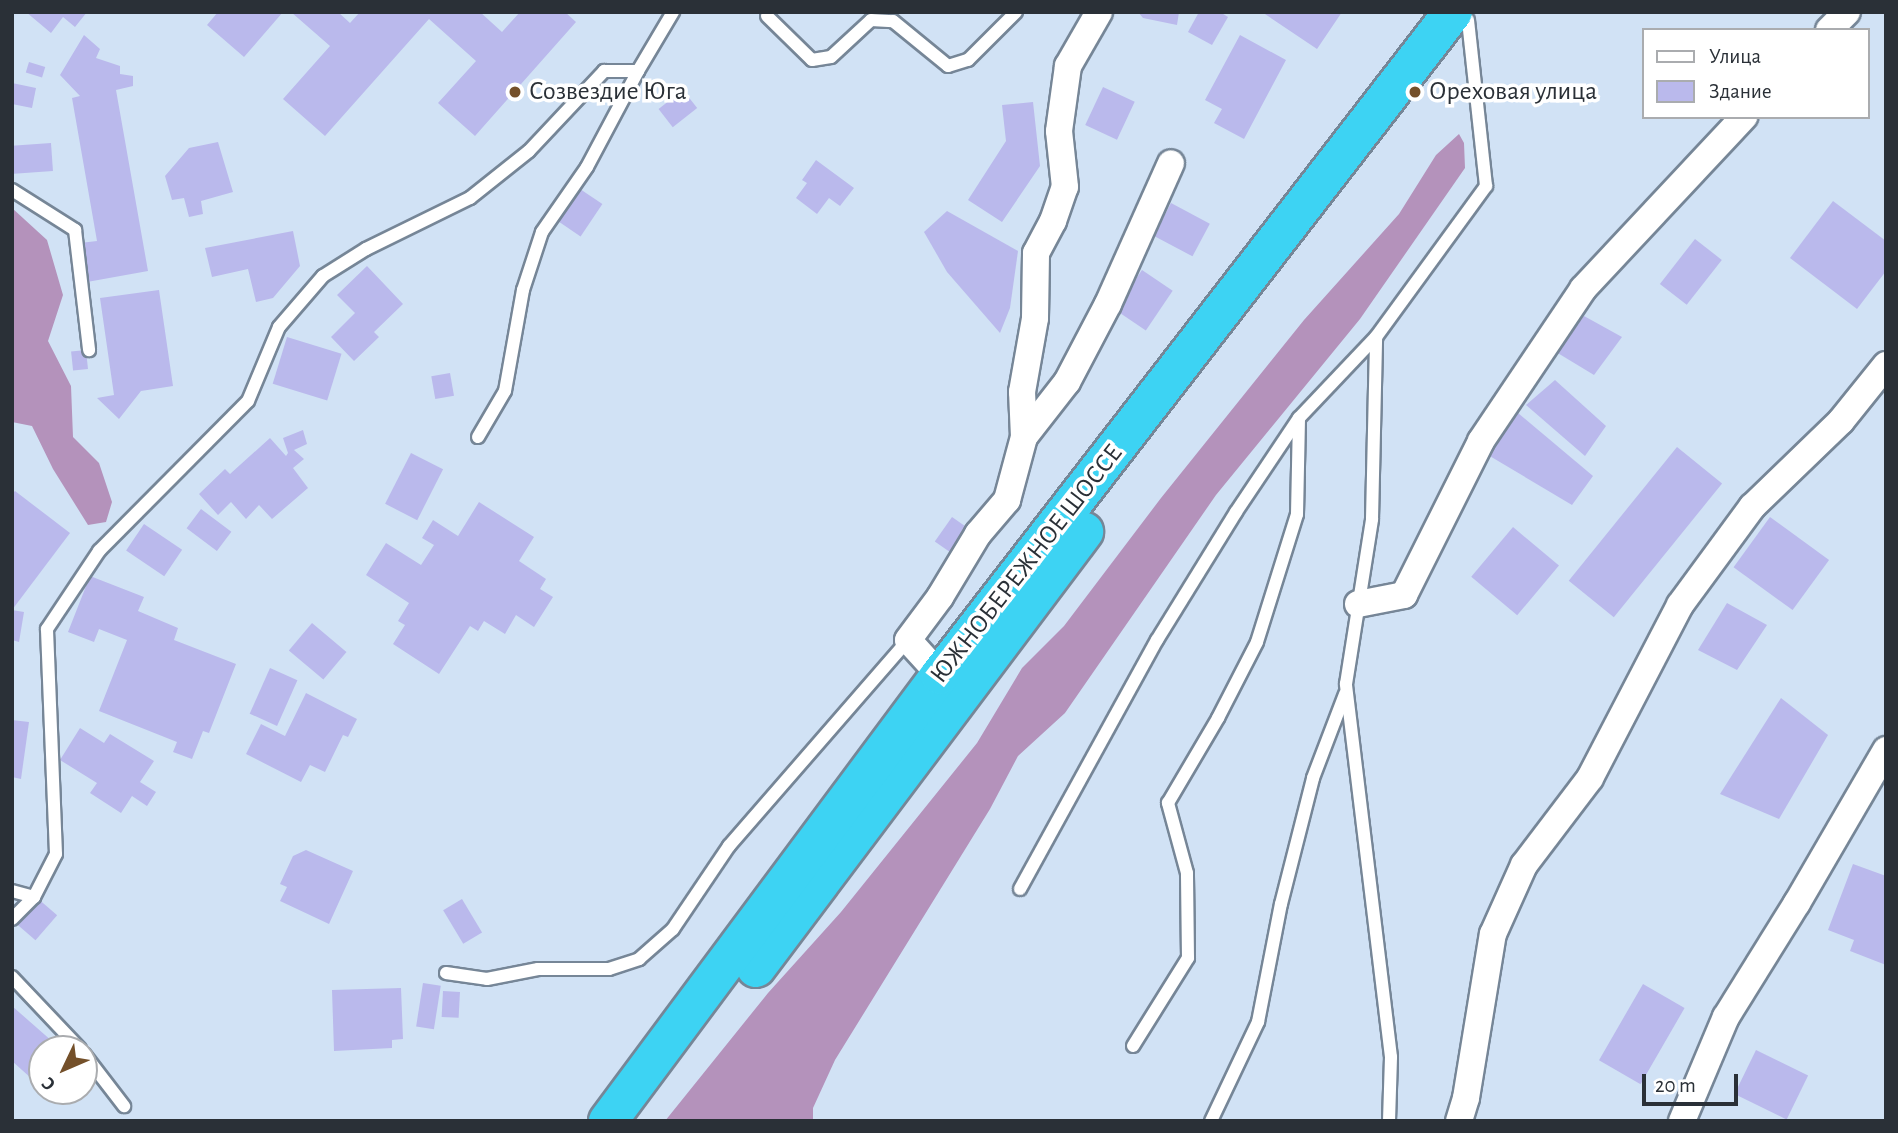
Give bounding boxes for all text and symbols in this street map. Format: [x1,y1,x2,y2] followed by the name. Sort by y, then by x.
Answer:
[1643,28,1870,119] legend
[1709,46,1761,67] text: Улица
[529,76,687,108] place label: Созвездие Юга
[1429,76,1597,108] place label: Ореховая улица
[1709,81,1772,102] text: Здание
[507,84,523,100] marker: Созвездие Юга
[1407,84,1423,100] marker: Ореховая улица
[924,438,1130,690] street label: ЮЖНОБЕРЕЖНОЕ ШОССЕ
[28,1035,98,1105] north arrow
[1646,1060,1742,1104] scale bar
[38,1073,59,1094] text: С
[1655,1075,1696,1096] text: 20 m

